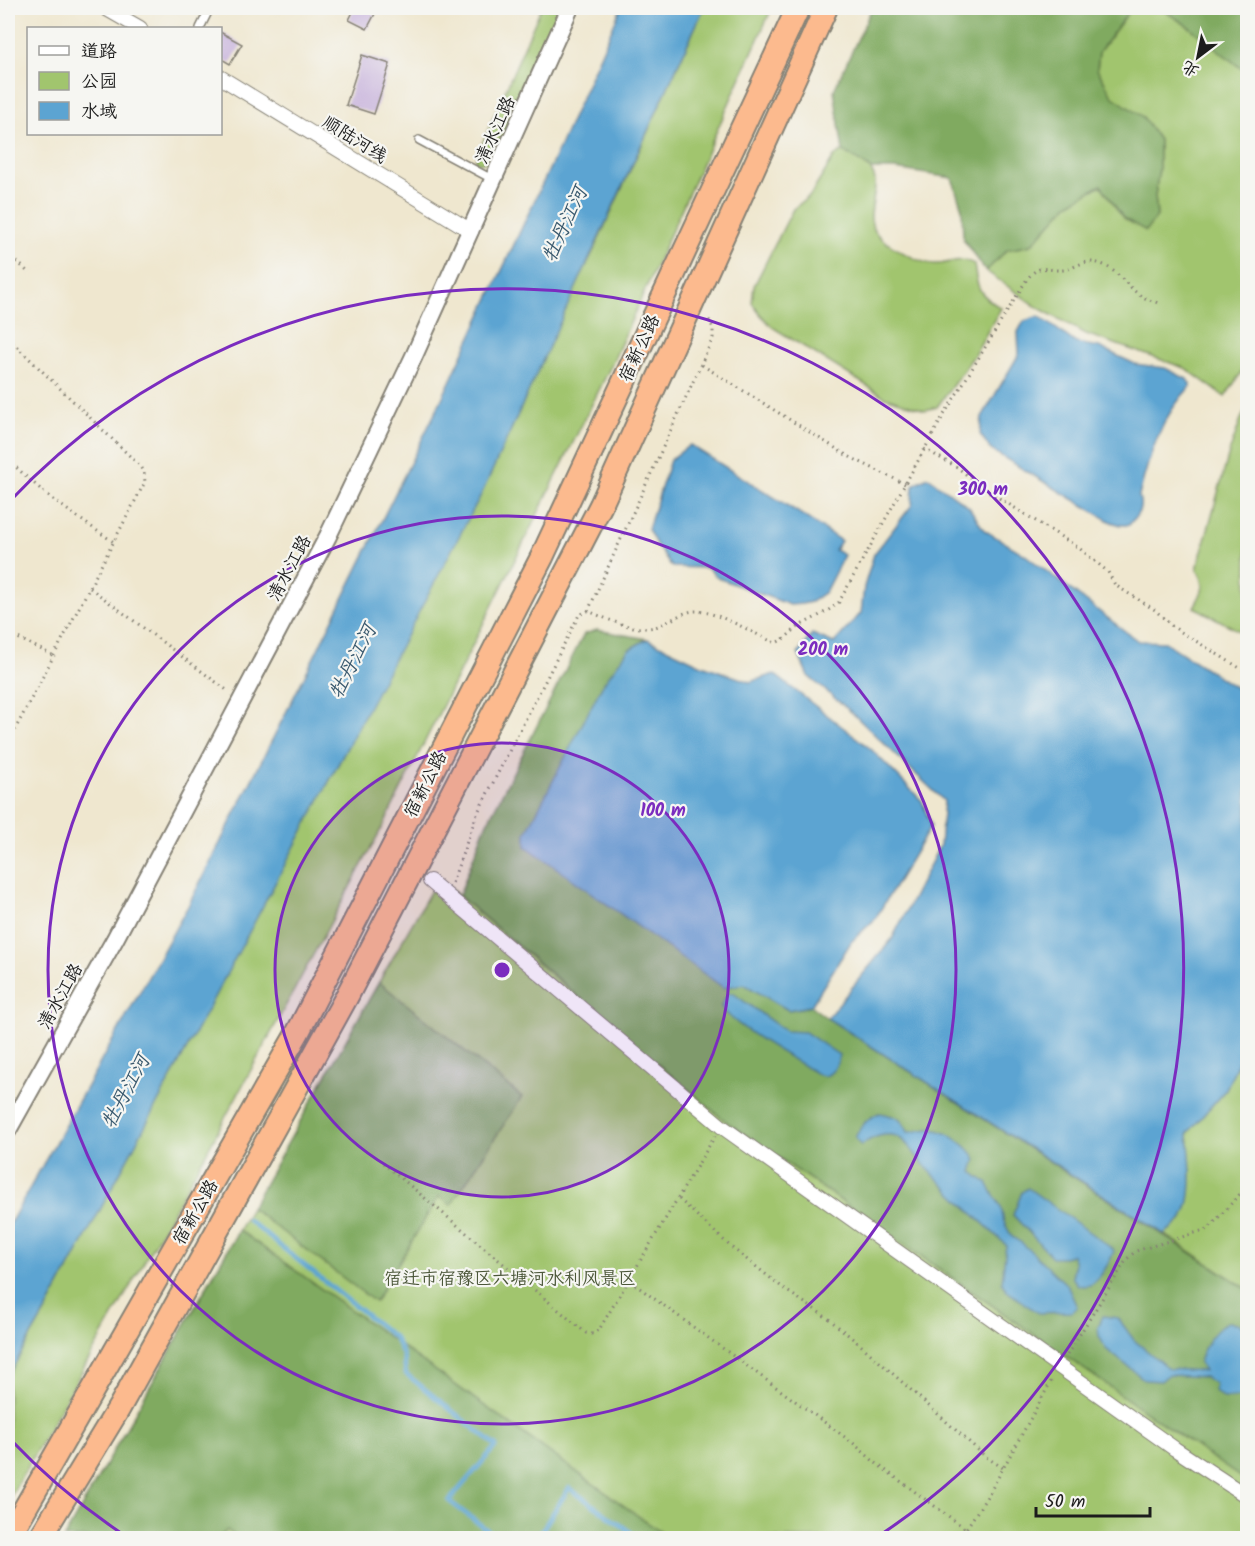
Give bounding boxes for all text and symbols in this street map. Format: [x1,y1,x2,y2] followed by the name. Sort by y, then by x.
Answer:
[27,27,222,135] legend
[1168,27,1228,87] north arrow
[81,38,117,67] text: 道路
[1177,54,1204,83] text: 北
[81,68,117,97] text: 公园
[468,92,524,169] street label: 清水江路
[81,98,117,127] text: 水域
[316,109,392,172] street label: 顺陆河线
[534,179,598,268] water label: 牡丹江河
[612,310,669,387] street label: 宿新公路
[957,476,1008,505] text: 300 m
[261,530,320,607] street label: 清水江路
[321,616,388,705] water label: 牡丹江河
[798,636,849,665] text: 200 m
[397,746,456,823] street label: 宿新公路
[640,797,686,826] text: 100 m
[31,958,91,1035] street label: 清水江路
[492,960,512,980] centre of rings
[94,1046,161,1135] water label: 牡丹江河
[166,1174,227,1251] street label: 宿新公路
[384,1265,636,1294] park label: 宿迁市宿豫区六塘河水利风景区
[1036,1480,1150,1518] scale bar
[1045,1488,1085,1517] text: 50 m

